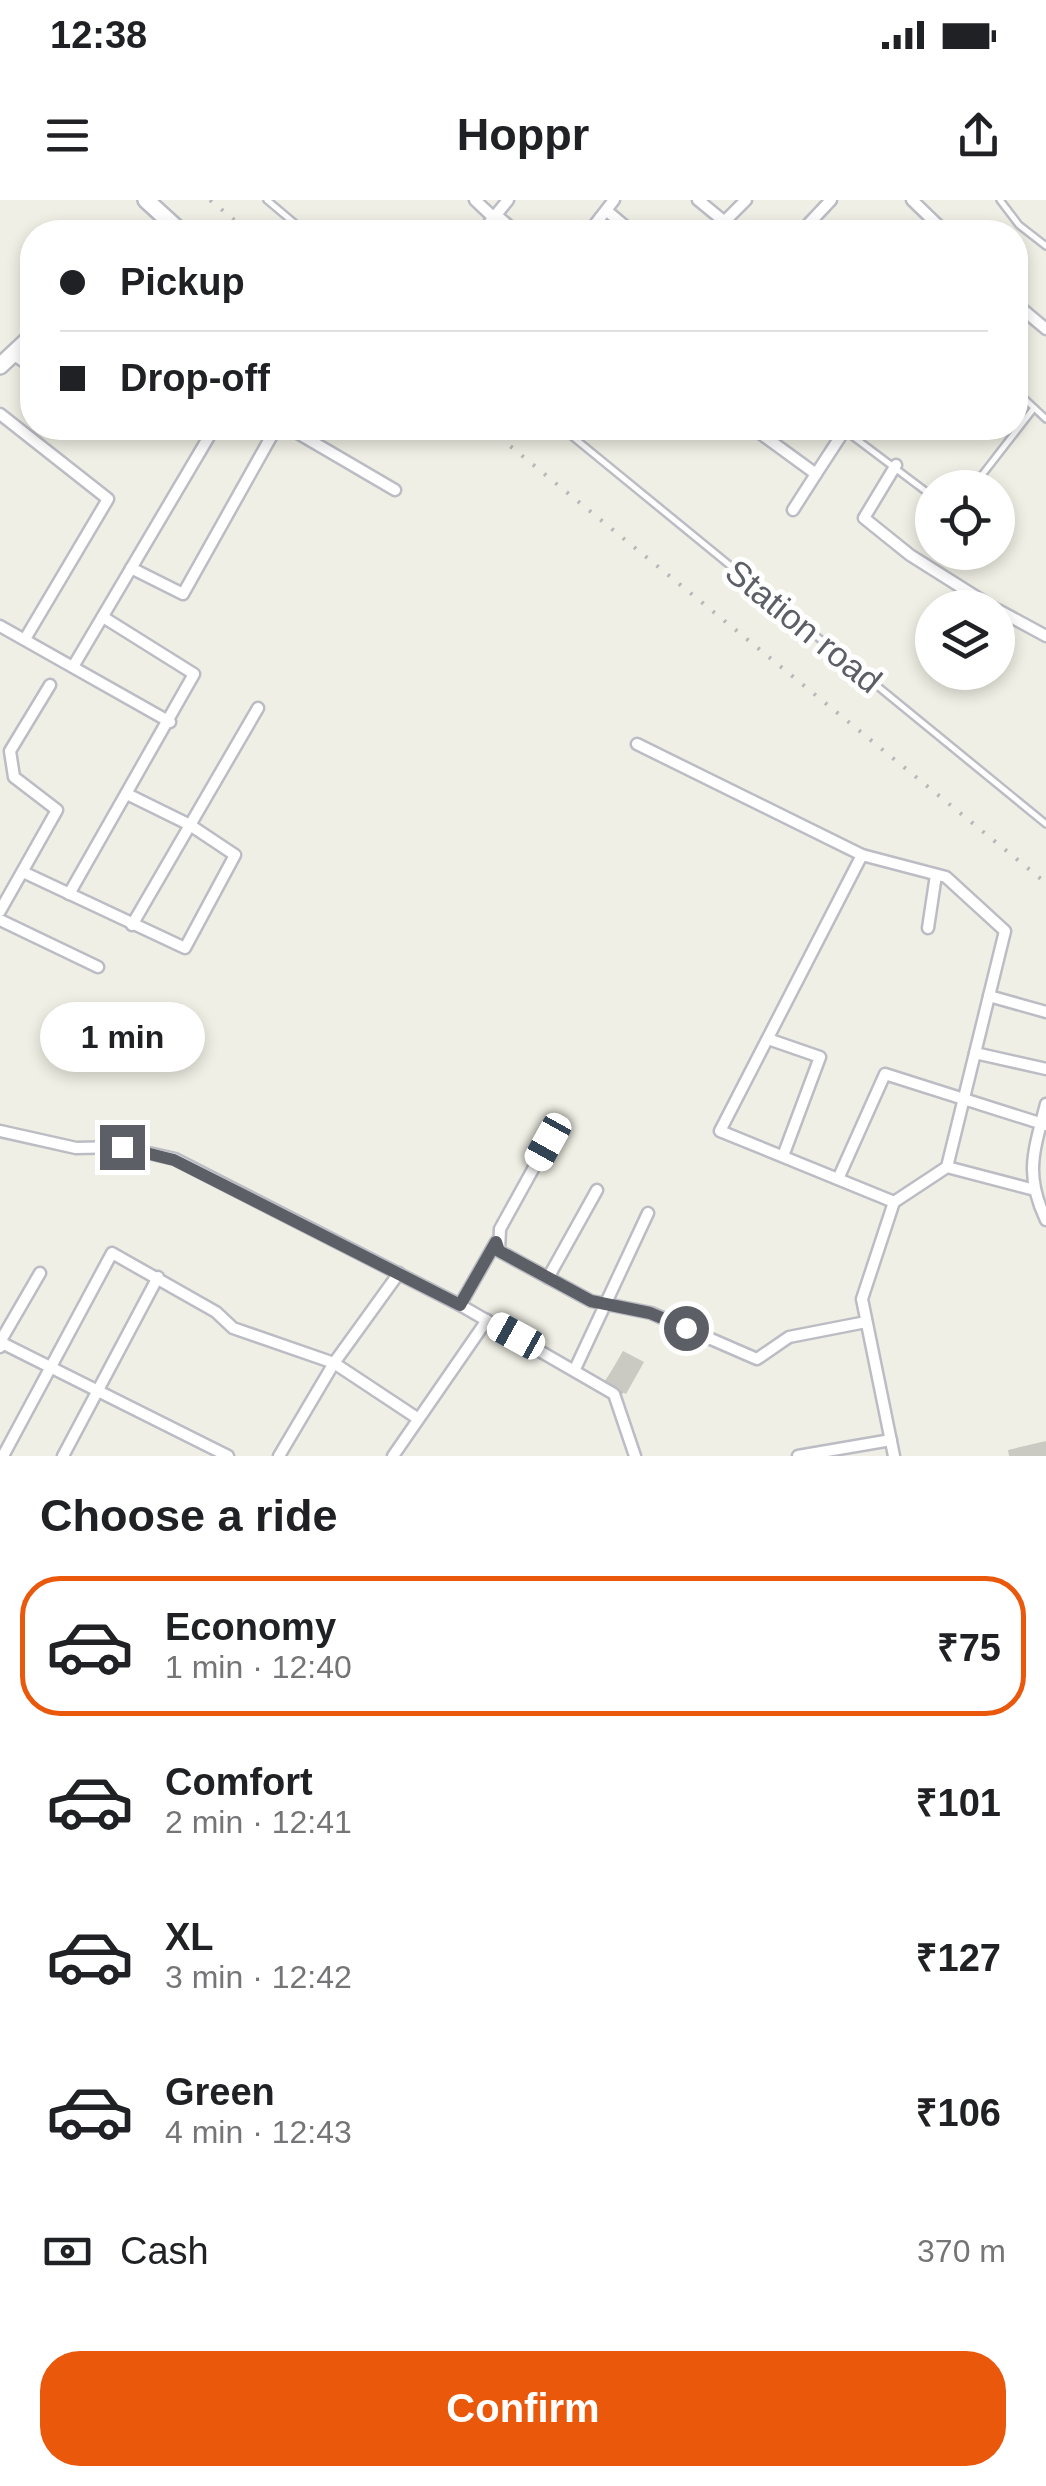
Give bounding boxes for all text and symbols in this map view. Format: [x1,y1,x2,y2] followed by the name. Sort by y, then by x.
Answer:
[50,14,147,56] text: 12:38
[40,108,95,163] icon: menu
[951,108,1006,163] icon: share
[457,109,589,160] text: Hoppr
[120,261,245,303] text: Pickup
[120,357,270,399] text: Drop-off
[915,470,1015,690] map controls
[915,470,1015,570] button: locate
[718,551,890,701] street label: Station road
[915,590,1015,690] button: layers
[39,1002,204,1072] callout: 1 min
[81,1019,164,1055] text: 1 min
[520,1108,576,1176] car
[100,1125,145,1170] route end
[664,1306,709,1351] route start
[482,1308,550,1364] car
[40,1490,338,1541] text: Choose a ride
[45,1601,135,1691] icon: car
[165,1606,336,1648] text: Economy
[937,1627,1001,1669] text: ₹75
[165,1649,352,1685] text: 1 min · 12:40
[45,1756,135,1846] icon: car
[165,1761,313,1803] text: Comfort
[916,1782,1001,1824] text: ₹101
[165,1804,352,1840] text: 2 min · 12:41
[45,1911,135,2001] icon: car
[165,1916,214,1958] text: XL
[916,1937,1001,1979] text: ₹127
[165,1959,352,1995] text: 3 min · 12:42
[45,2066,135,2156] icon: car
[165,2071,275,2113] text: Green
[916,2092,1001,2134] text: ₹106
[165,2114,352,2150] text: 4 min · 12:43
[40,2224,95,2279] icon: cash
[120,2230,209,2272] text: Cash
[917,2233,1006,2269] text: 370 m
[40,2351,1006,2466] button: Confirm

